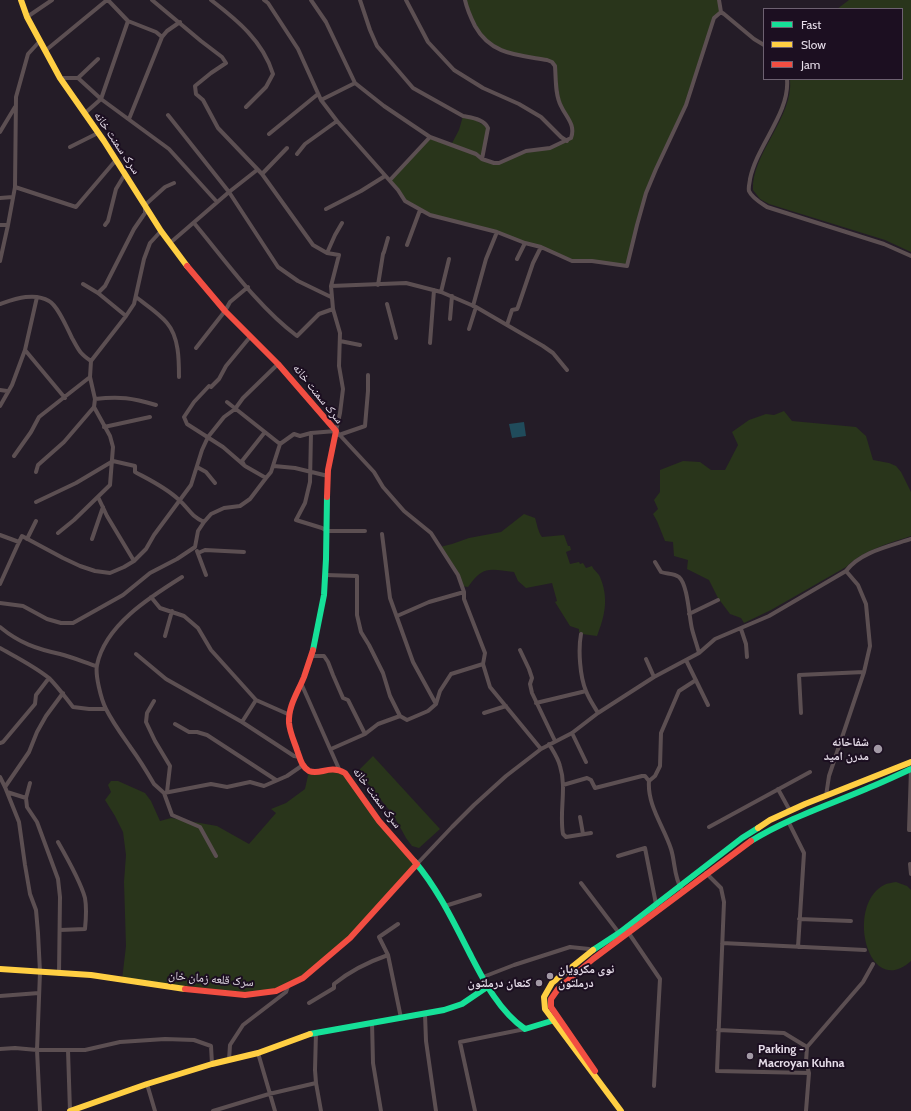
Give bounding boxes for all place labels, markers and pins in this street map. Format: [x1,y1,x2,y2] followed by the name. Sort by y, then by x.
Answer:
[824,735,869,763] place label: شفاخانه مدرن امید
[872,743,884,755] marker: شفاخانه مدرن امید
[558,962,614,990] place label: نوی مکرویان درملتون
[545,971,555,981] marker: نوی مکرویان درملتون
[468,976,531,990] place label: کنعان درملتون
[534,978,544,988] marker: کنعان درملتون
[758,1042,845,1070] place label: Parking - Macroyan Kuhna
[745,1051,755,1061] marker: Parking - Macroyan Kuhna

